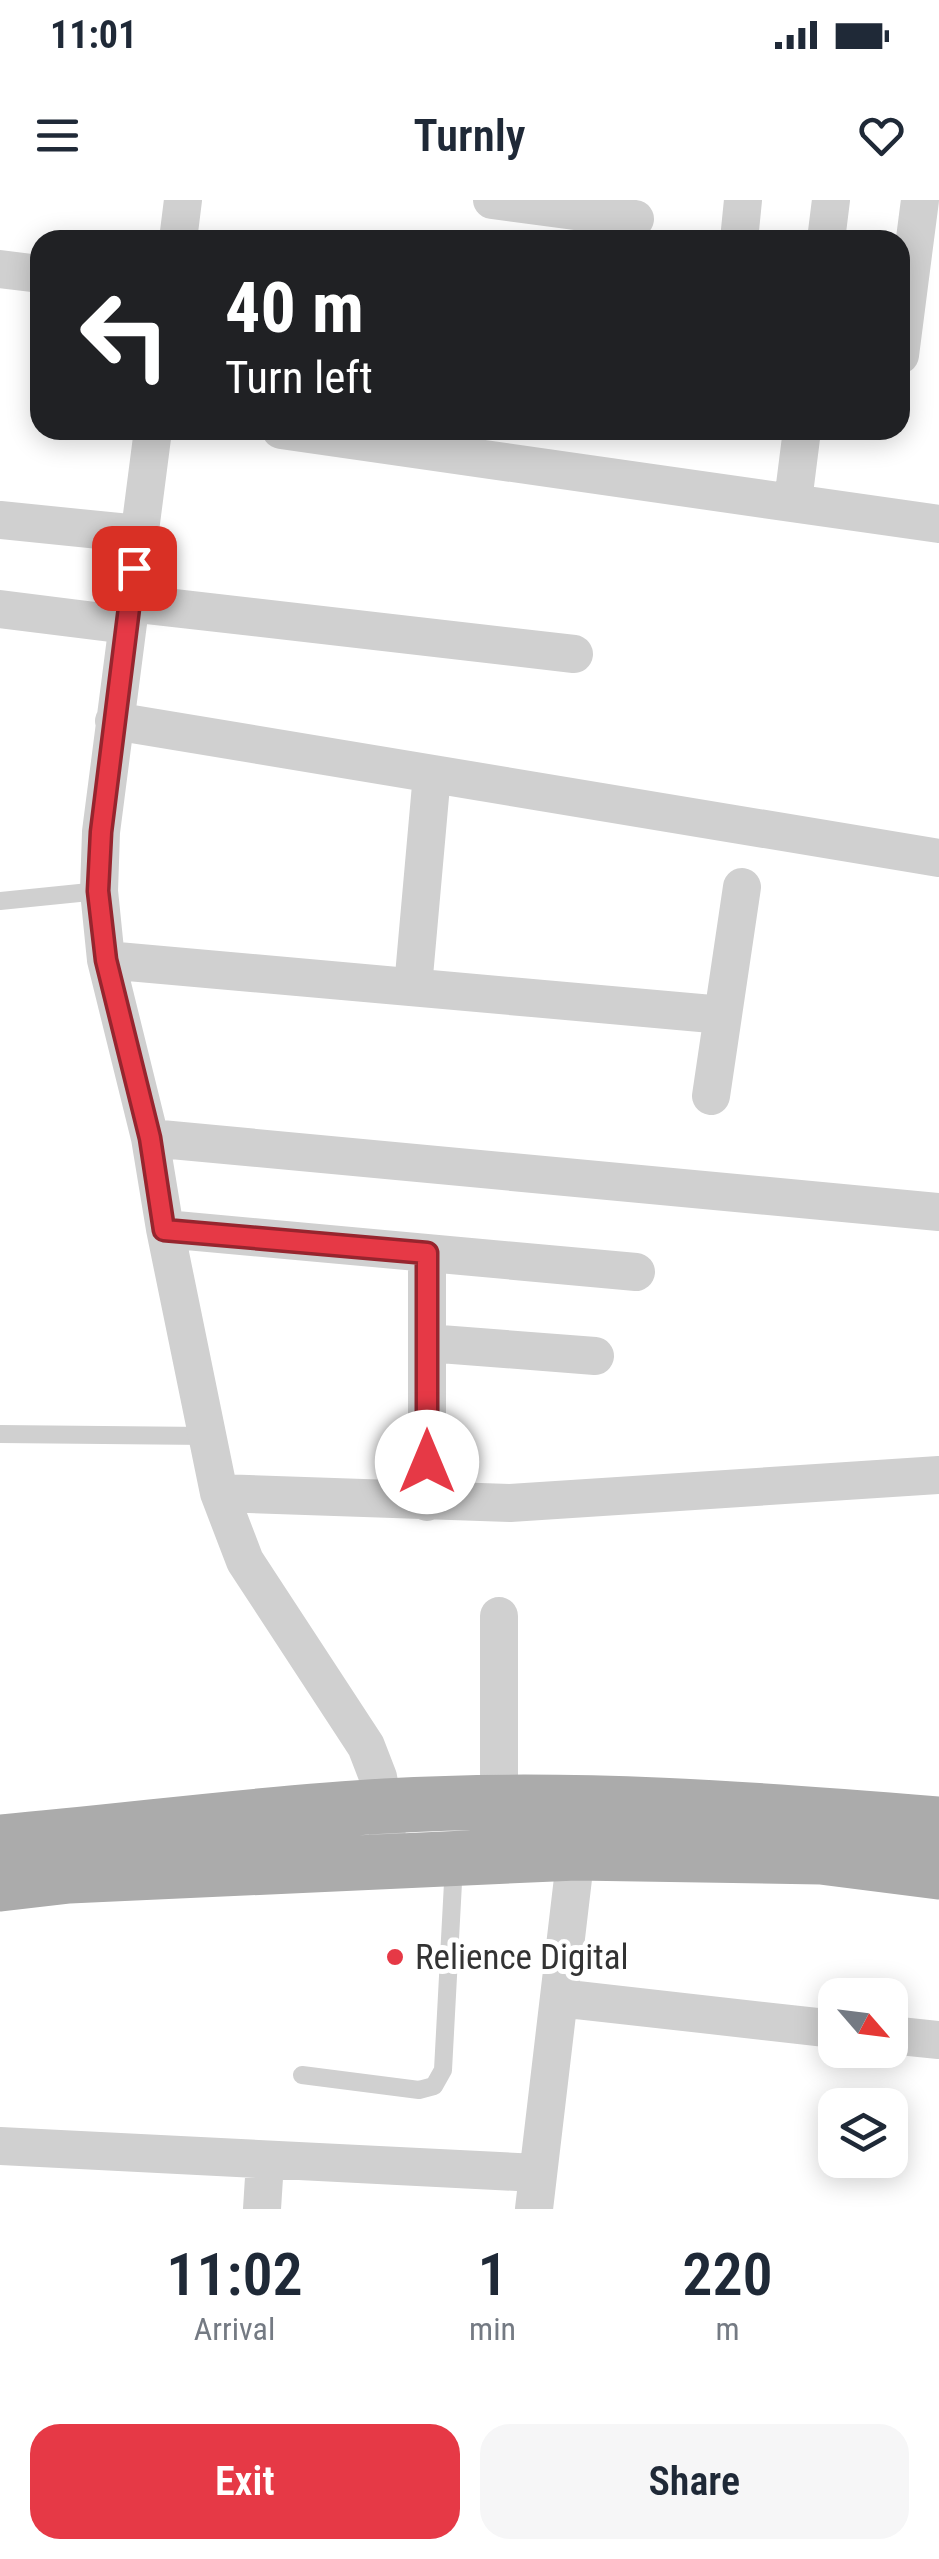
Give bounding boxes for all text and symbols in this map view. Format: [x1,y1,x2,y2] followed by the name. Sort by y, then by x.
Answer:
[50,13,137,57] text: 11:01
[30,108,85,163] icon: menu
[854,108,909,163] icon: heart
[413,109,526,162] text: Turnly
[225,267,364,349] text: 40 m
[60,270,190,400] icon: left
[225,351,373,404] text: Turn left
[92,526,177,611] pin
[107,541,162,596] icon: arrive
[375,1410,479,1514] position arrow
[415,1937,628,1978] place label: Relience Digital
[384,1946,406,1968] marker: Relience Digital
[818,1978,908,2068] north arrow
[818,1978,908,2178] map controls
[818,2088,908,2178] button: layers
[166,2239,303,2310] text: 11:02
[477,2239,508,2310] text: 1
[682,2239,773,2310] text: 220
[194,2310,275,2348] text: Arrival
[469,2310,516,2348] text: min
[715,2310,740,2348] text: m
[30,2424,460,2539] button: Exit
[480,2424,909,2539] button: Share

